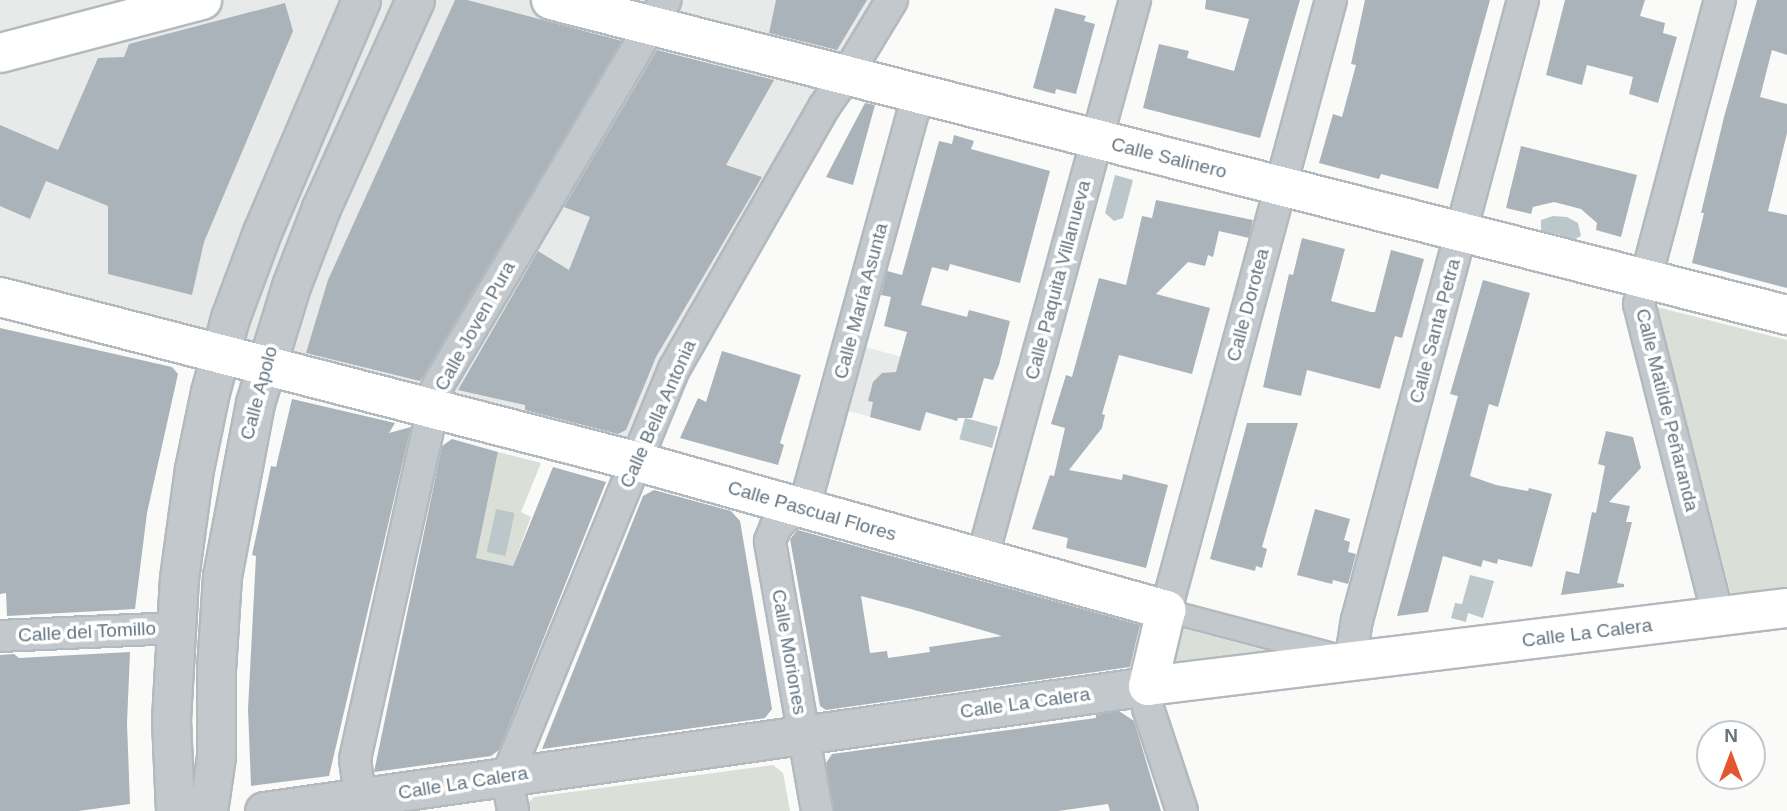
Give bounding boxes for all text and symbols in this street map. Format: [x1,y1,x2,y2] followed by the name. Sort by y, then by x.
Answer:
[1109,133,1229,183] street label: Calle Salinero
[1020,178,1096,382] street label: Calle Paquita Villanueva
[829,220,893,382] street label: Calle María Asunta
[1222,246,1274,364] street label: Calle Dorotea
[1405,256,1465,406] street label: Calle Santa Petra
[430,257,520,395] street label: Calle Joven Pura
[1631,306,1703,514] street label: Calle Matilde Peñaranda
[615,336,701,492] street label: Calle Bella Antonia
[235,343,283,443] street label: Calle Apolo
[725,476,899,546] street label: Calle Pascual Flores
[767,588,811,716] street label: Calle Moriones
[1521,614,1653,652] street label: Calle La Calera
[17,617,157,647] street label: Calle del Tomillo
[959,683,1091,723] street label: Calle La Calera
[1696,720,1766,790] north arrow
[1724,725,1738,746] text: N
[397,761,529,805] street label: Calle La Calera

